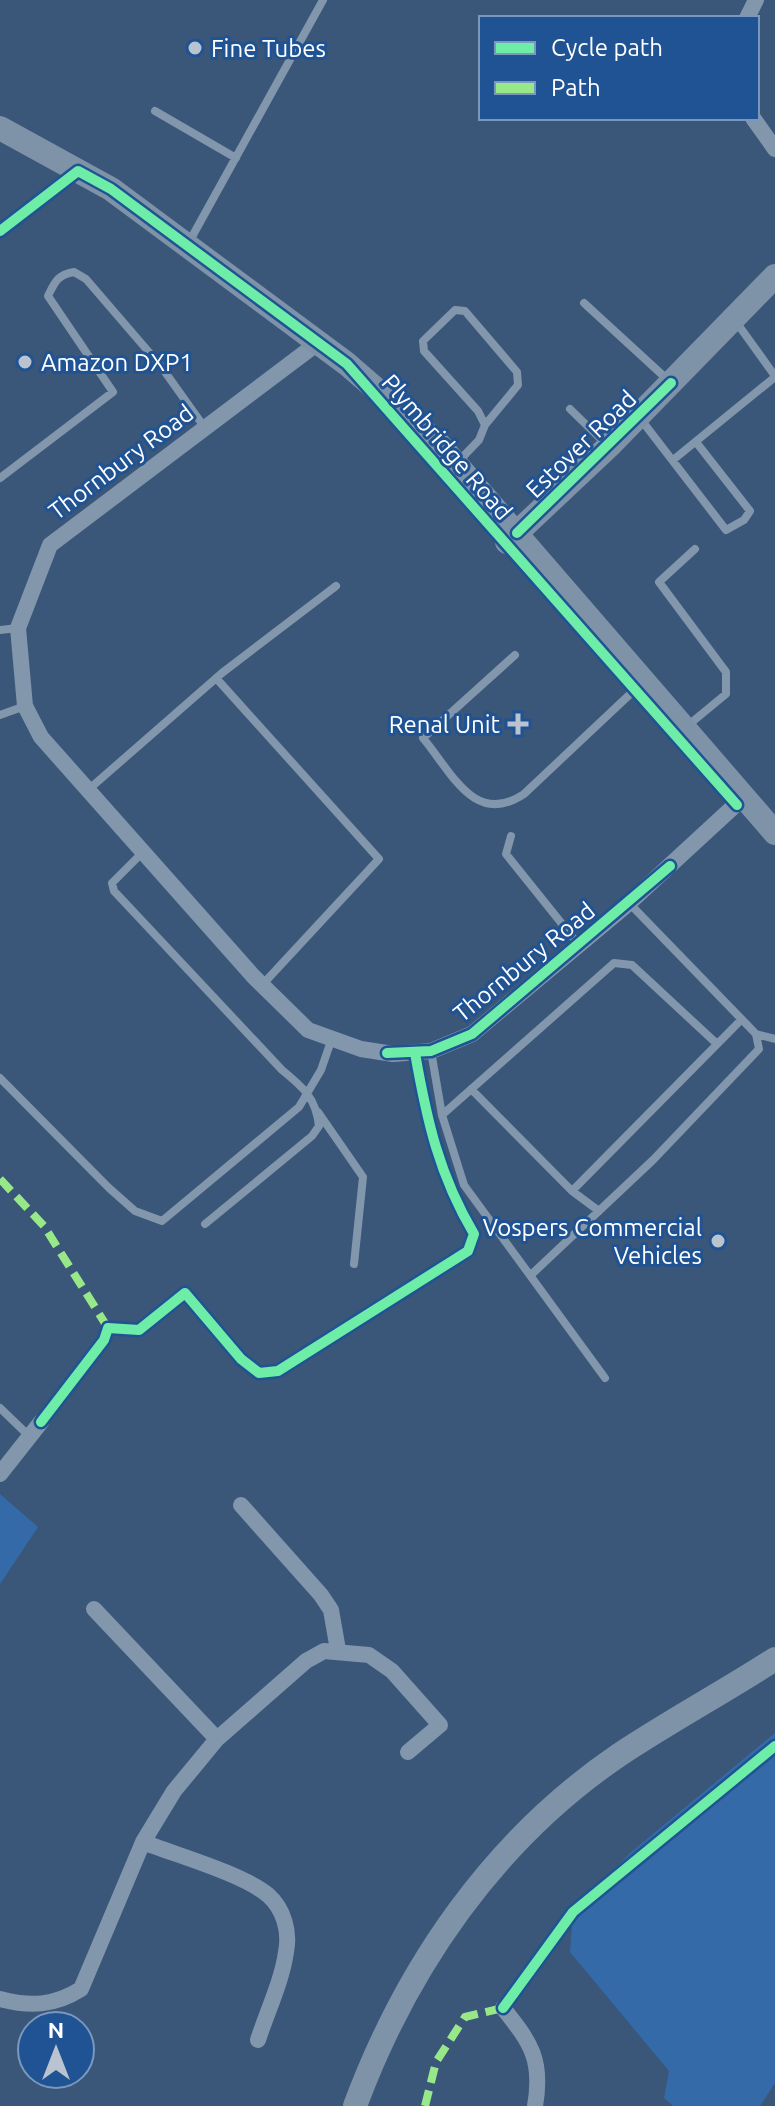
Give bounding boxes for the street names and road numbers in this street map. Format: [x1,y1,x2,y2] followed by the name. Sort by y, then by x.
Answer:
[377,369,517,525] street label: Plymbridge Road
[521,385,641,503] street label: Estover Road
[44,399,198,525] street label: Thornbury Road
[448,897,600,1027] street label: Thornbury Road

